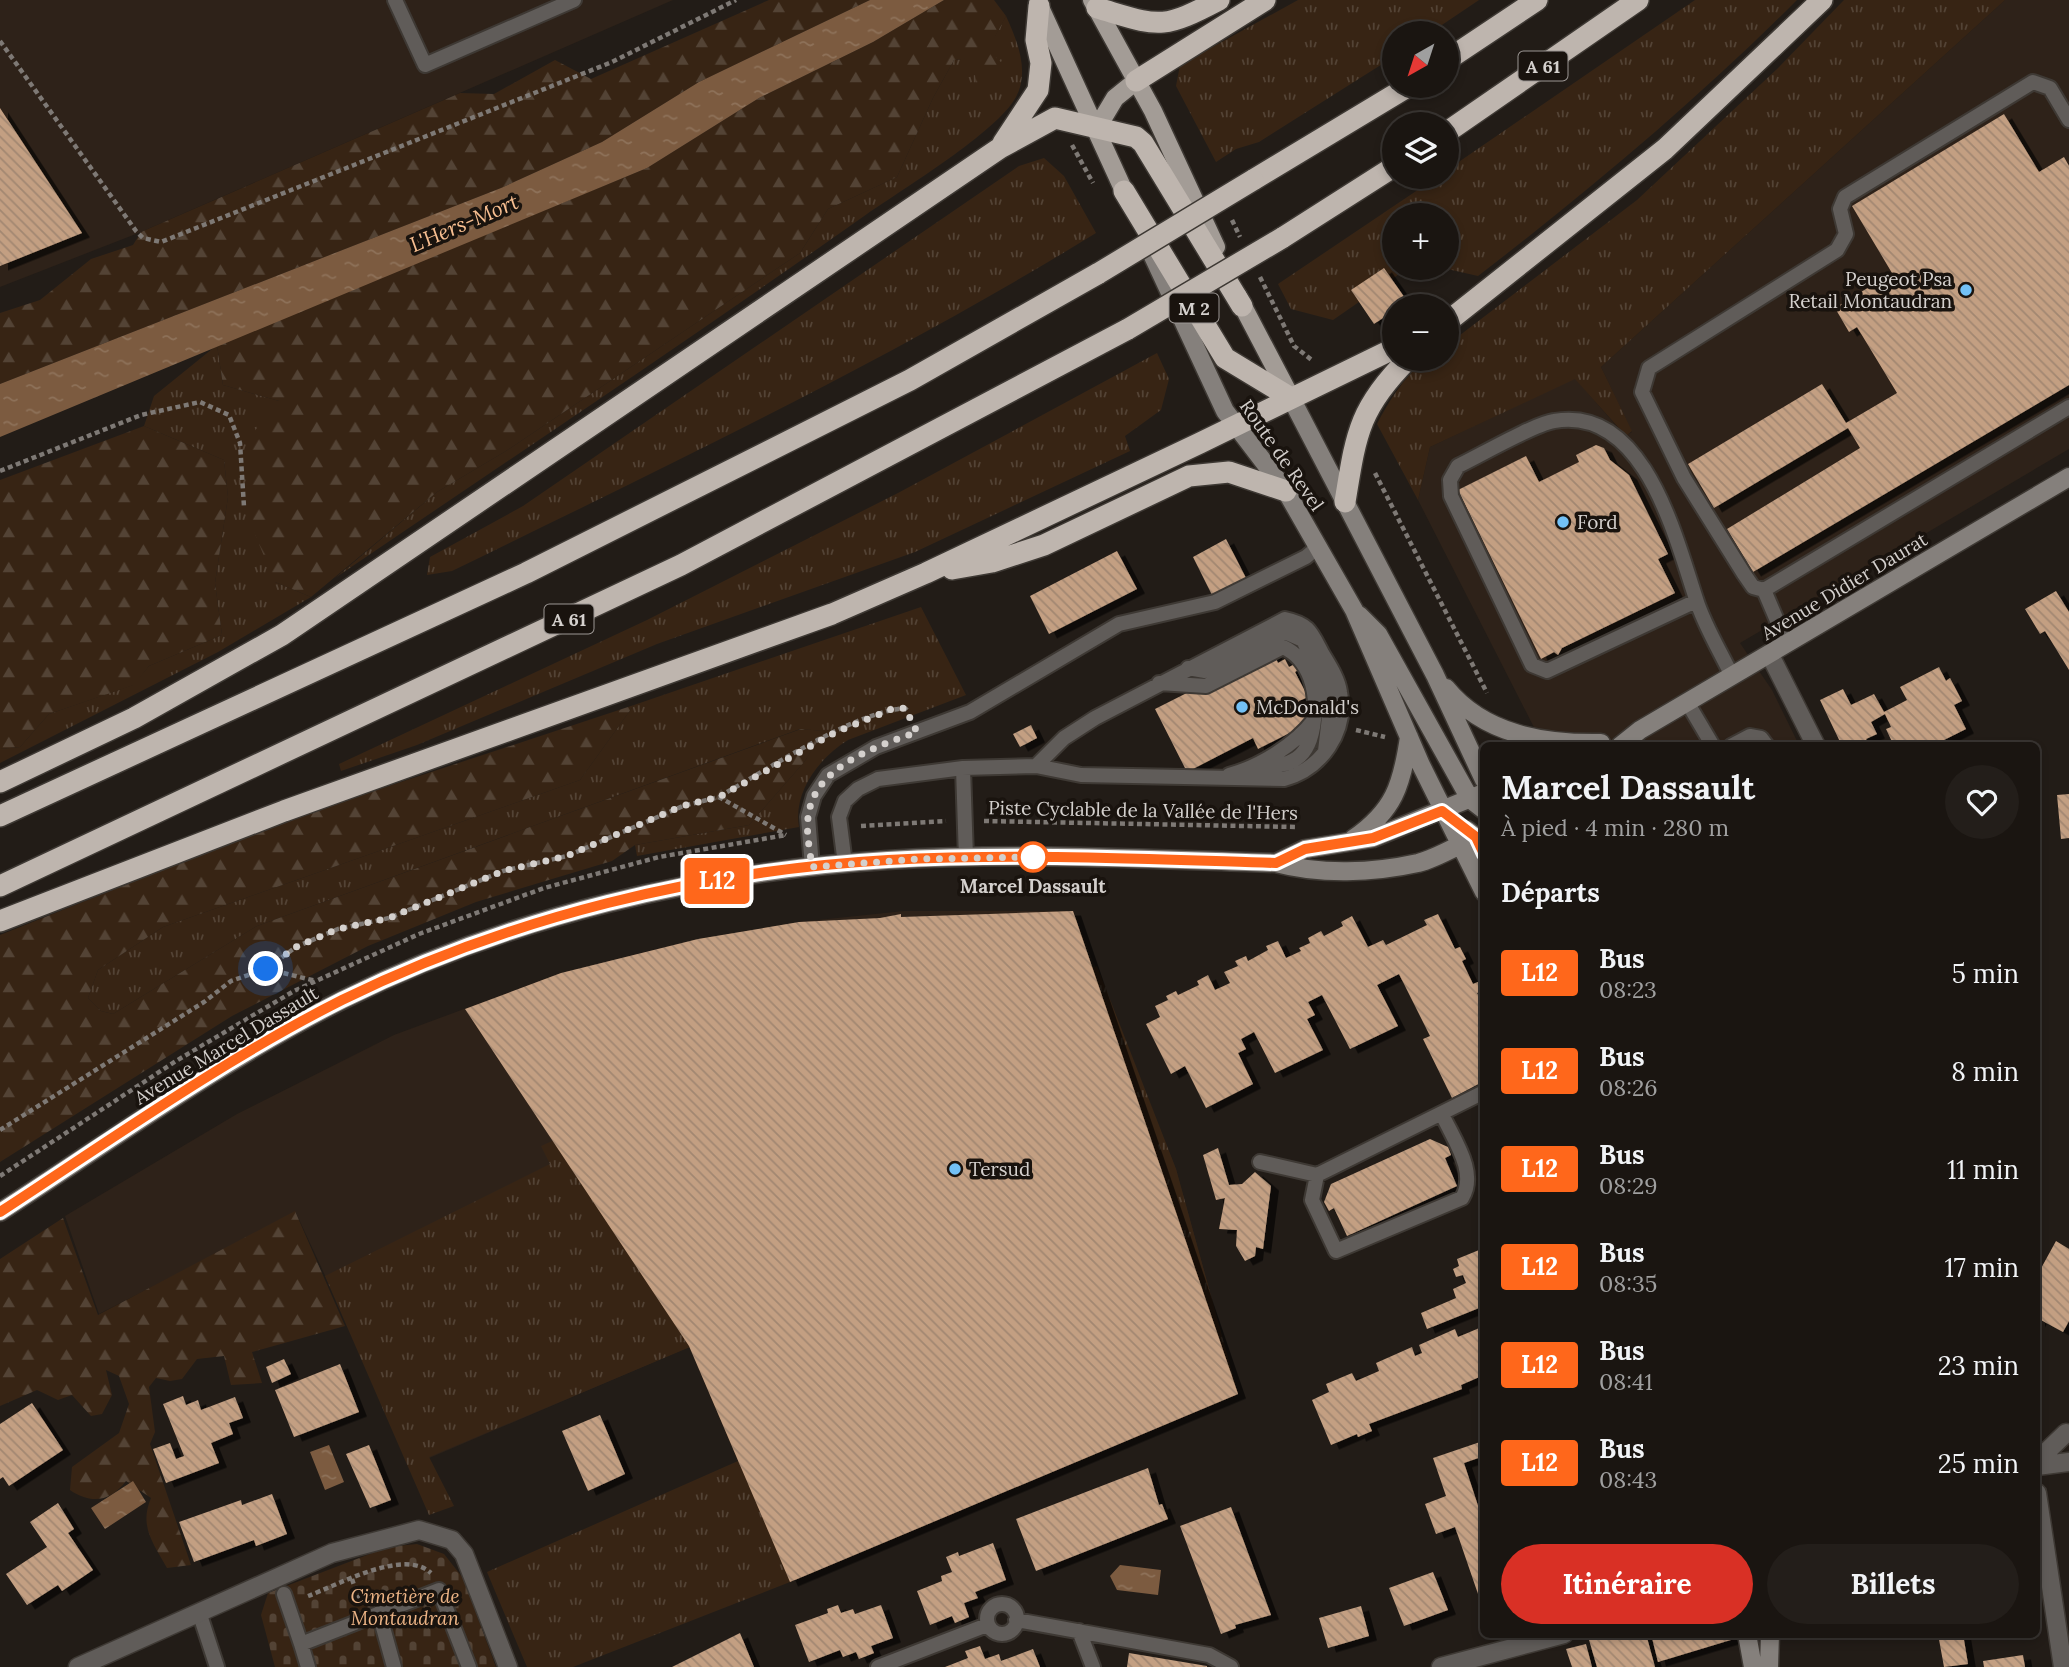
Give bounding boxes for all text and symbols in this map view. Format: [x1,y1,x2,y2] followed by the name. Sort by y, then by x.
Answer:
[1382,21,1460,98] north arrow
[1382,21,1459,371] map controls
[1518,52,1568,80] road number: A 61
[1382,112,1459,189] button: layers
[406,188,523,258] water label: L'Hers-Mort
[1382,203,1459,280] button: +
[1788,267,1952,313] place label: Peugeot Psa Retail Montaudran
[1958,282,1974,298] marker: Peugeot Psa Retail Montaudran
[1170,294,1218,322] road number: M 2
[1382,294,1459,371] button: −
[1235,395,1329,515] street label: Route de Revel
[1577,510,1618,534] place label: Ford
[1555,514,1571,530] marker: Ford
[1756,527,1932,646] street label: Avenue Didier Daurat
[544,604,594,634] road number: A 61
[1256,695,1359,719] place label: McDonald's
[1234,699,1250,715] marker: McDonald's
[1945,765,2019,839] button: heart
[1501,766,1755,808] text: Marcel Dassault
[988,795,1298,825] street label: Piste Cyclable de la Vallée de l'Hers
[1501,813,1729,842] text: À pied · 4 min · 280 m
[1018,842,1048,872] marker: Marcel Dassault
[677,858,757,904] line badge: L12
[698,865,736,896] text: L12
[960,874,1107,898] place label: Marcel Dassault
[1501,876,1600,909] text: Départs
[1599,942,1645,975] text: Bus
[248,951,283,986] your location
[1521,957,1558,988] text: L12
[1952,957,2019,990] text: 5 min
[1599,975,1657,1004] text: 08:23
[129,980,323,1110] street label: Avenue Marcel Dassault
[1599,1040,1645,1073] text: Bus
[1521,1055,1558,1086] text: L12
[1951,1055,2019,1088] text: 8 min
[1599,1073,1658,1102] text: 08:26
[1599,1138,1645,1171] text: Bus
[1521,1153,1558,1184] text: L12
[1947,1153,2019,1186] text: 11 min
[969,1157,1030,1181] place label: Tersud
[947,1161,963,1177] marker: Tersud
[1599,1171,1658,1200] text: 08:29
[1599,1236,1645,1269] text: Bus
[1521,1251,1558,1282] text: L12
[1944,1251,2019,1284] text: 17 min
[1599,1269,1657,1298] text: 08:35
[1599,1334,1645,1367] text: Bus
[1521,1349,1558,1380] text: L12
[1938,1349,2019,1382] text: 23 min
[1599,1367,1653,1396] text: 08:41
[1599,1432,1645,1465] text: Bus
[1521,1447,1558,1478] text: L12
[1938,1447,2019,1480] text: 25 min
[1599,1465,1657,1494] text: 08:43
[1501,1544,1753,1624] button: Itinéraire
[1767,1544,2019,1624] button: Billets
[350,1584,460,1630] park label: Cimetière de Montaudran

